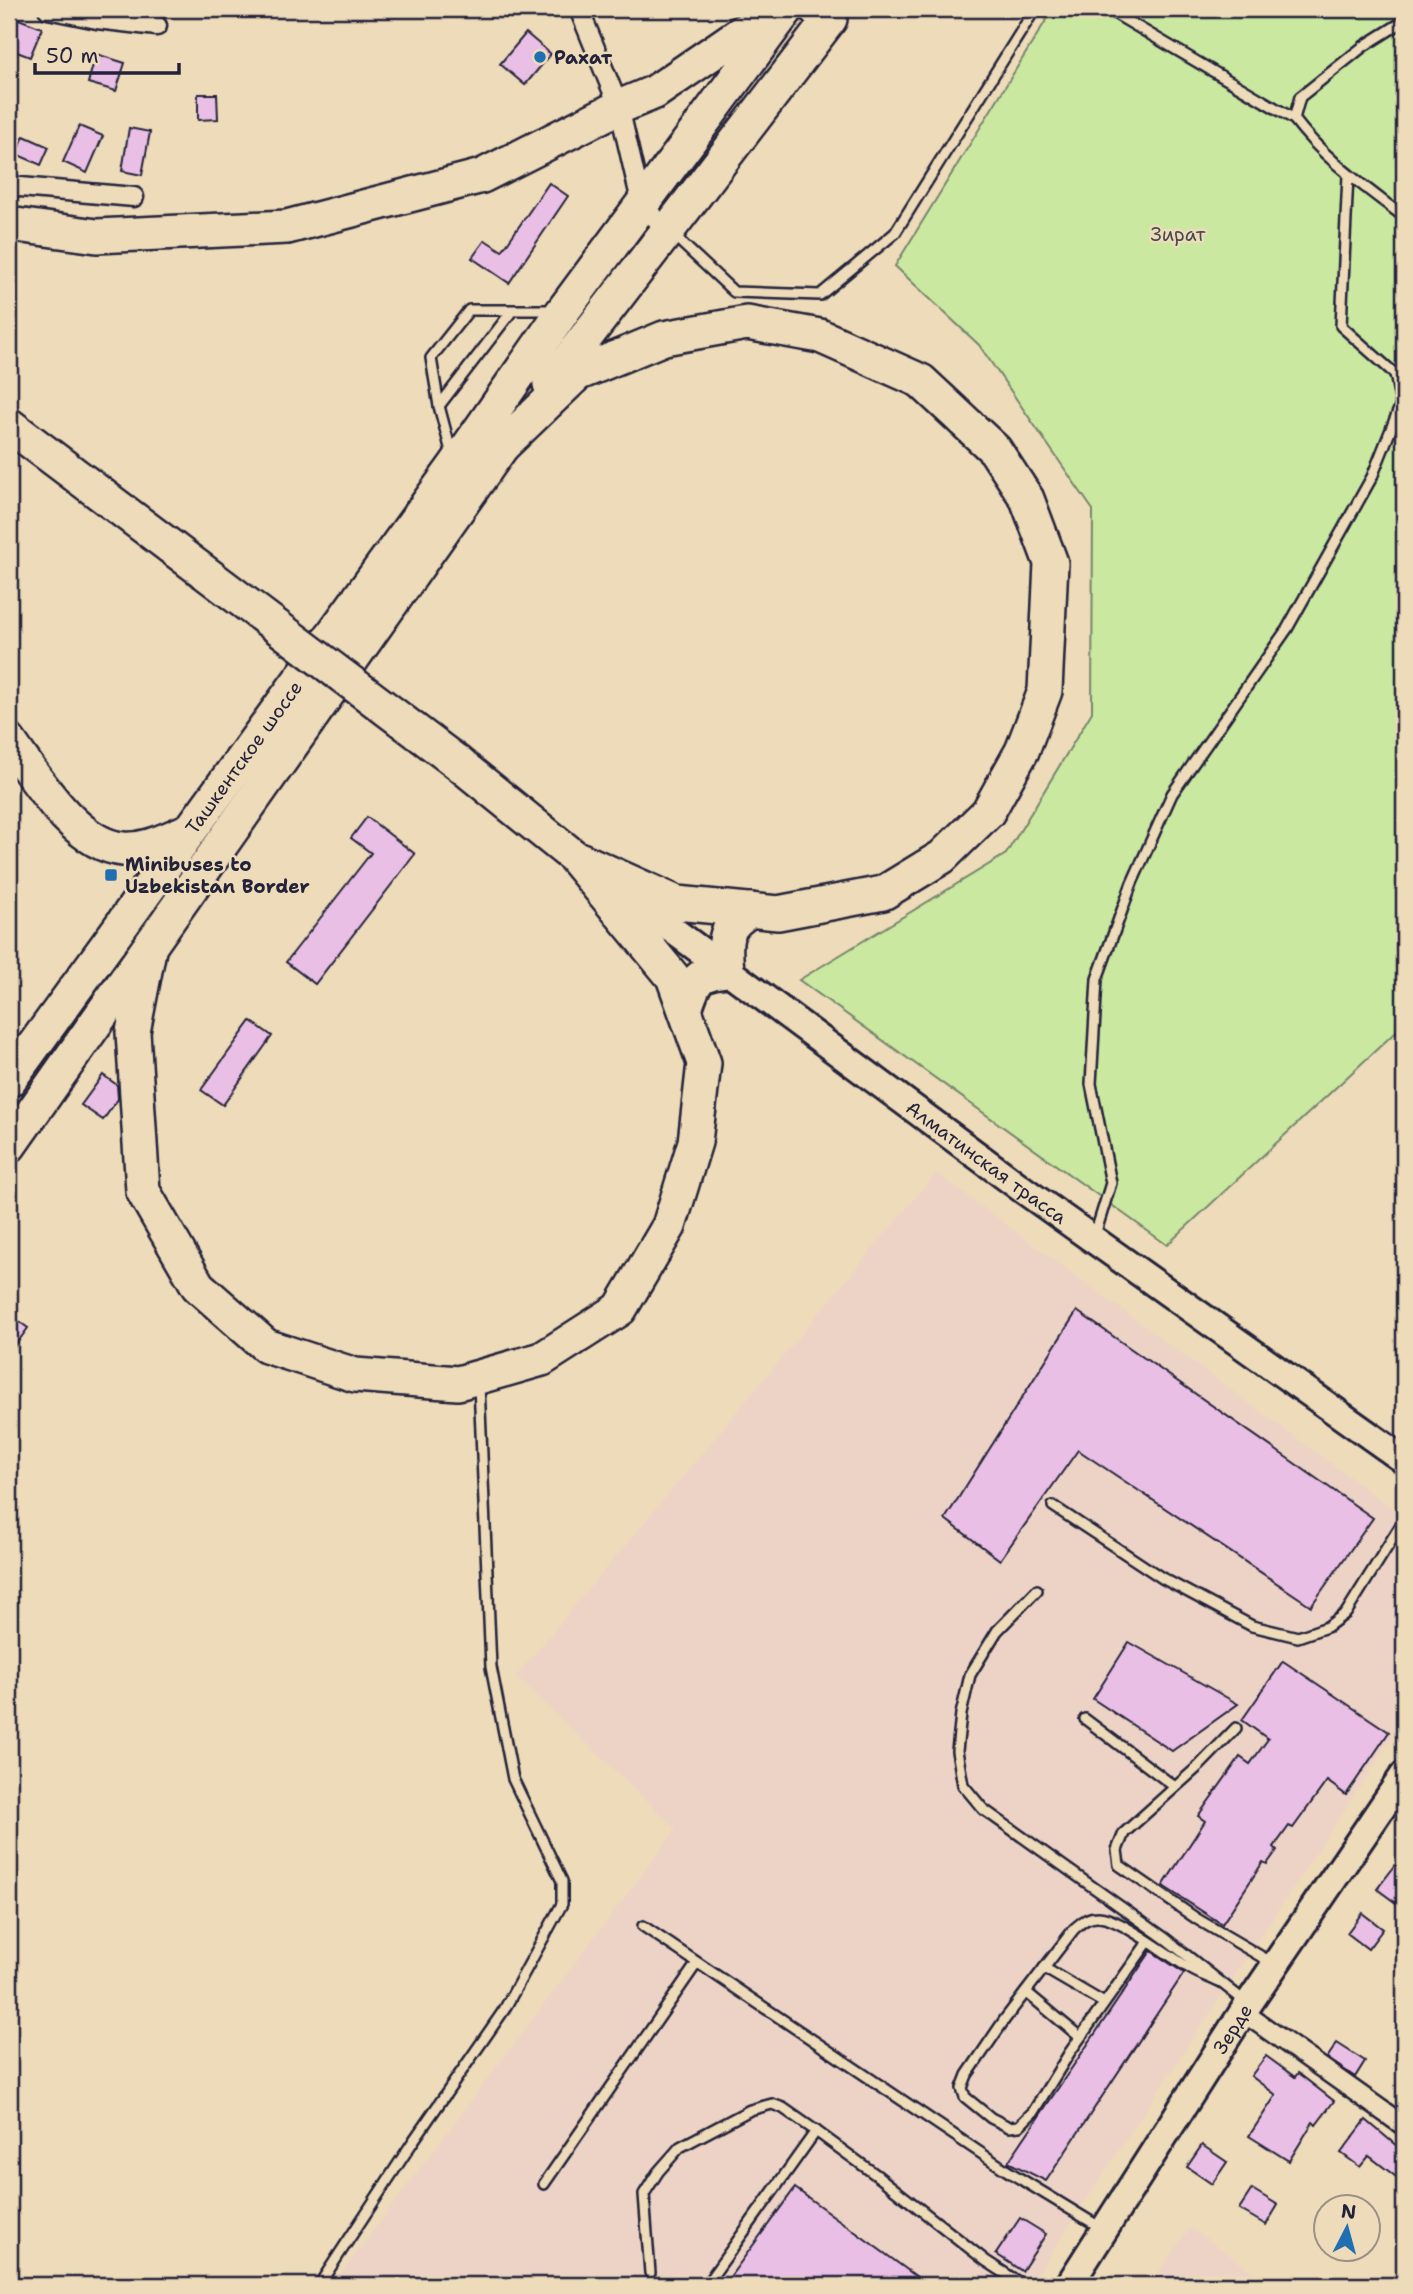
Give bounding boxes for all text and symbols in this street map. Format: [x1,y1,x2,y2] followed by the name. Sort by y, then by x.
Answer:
[35,32,178,76] scale bar
[46,42,99,70] text: 50 m
[554,45,613,70] place label: Рахат
[532,49,548,65] marker: Рахат
[1151,222,1206,247] park label: Зират
[179,676,308,839] street label: Ташкентское шоссе
[125,852,310,899] place label: Minibuses to Uzbekistan Border
[103,867,119,883] marker: Minibuses to Uzbekistan Border
[901,1095,1072,1229] street label: Алматинская трасса
[1207,1999,1258,2059] street label: Зерде
[1312,2192,1382,2262] north arrow
[1340,2198,1358,2225] text: N

